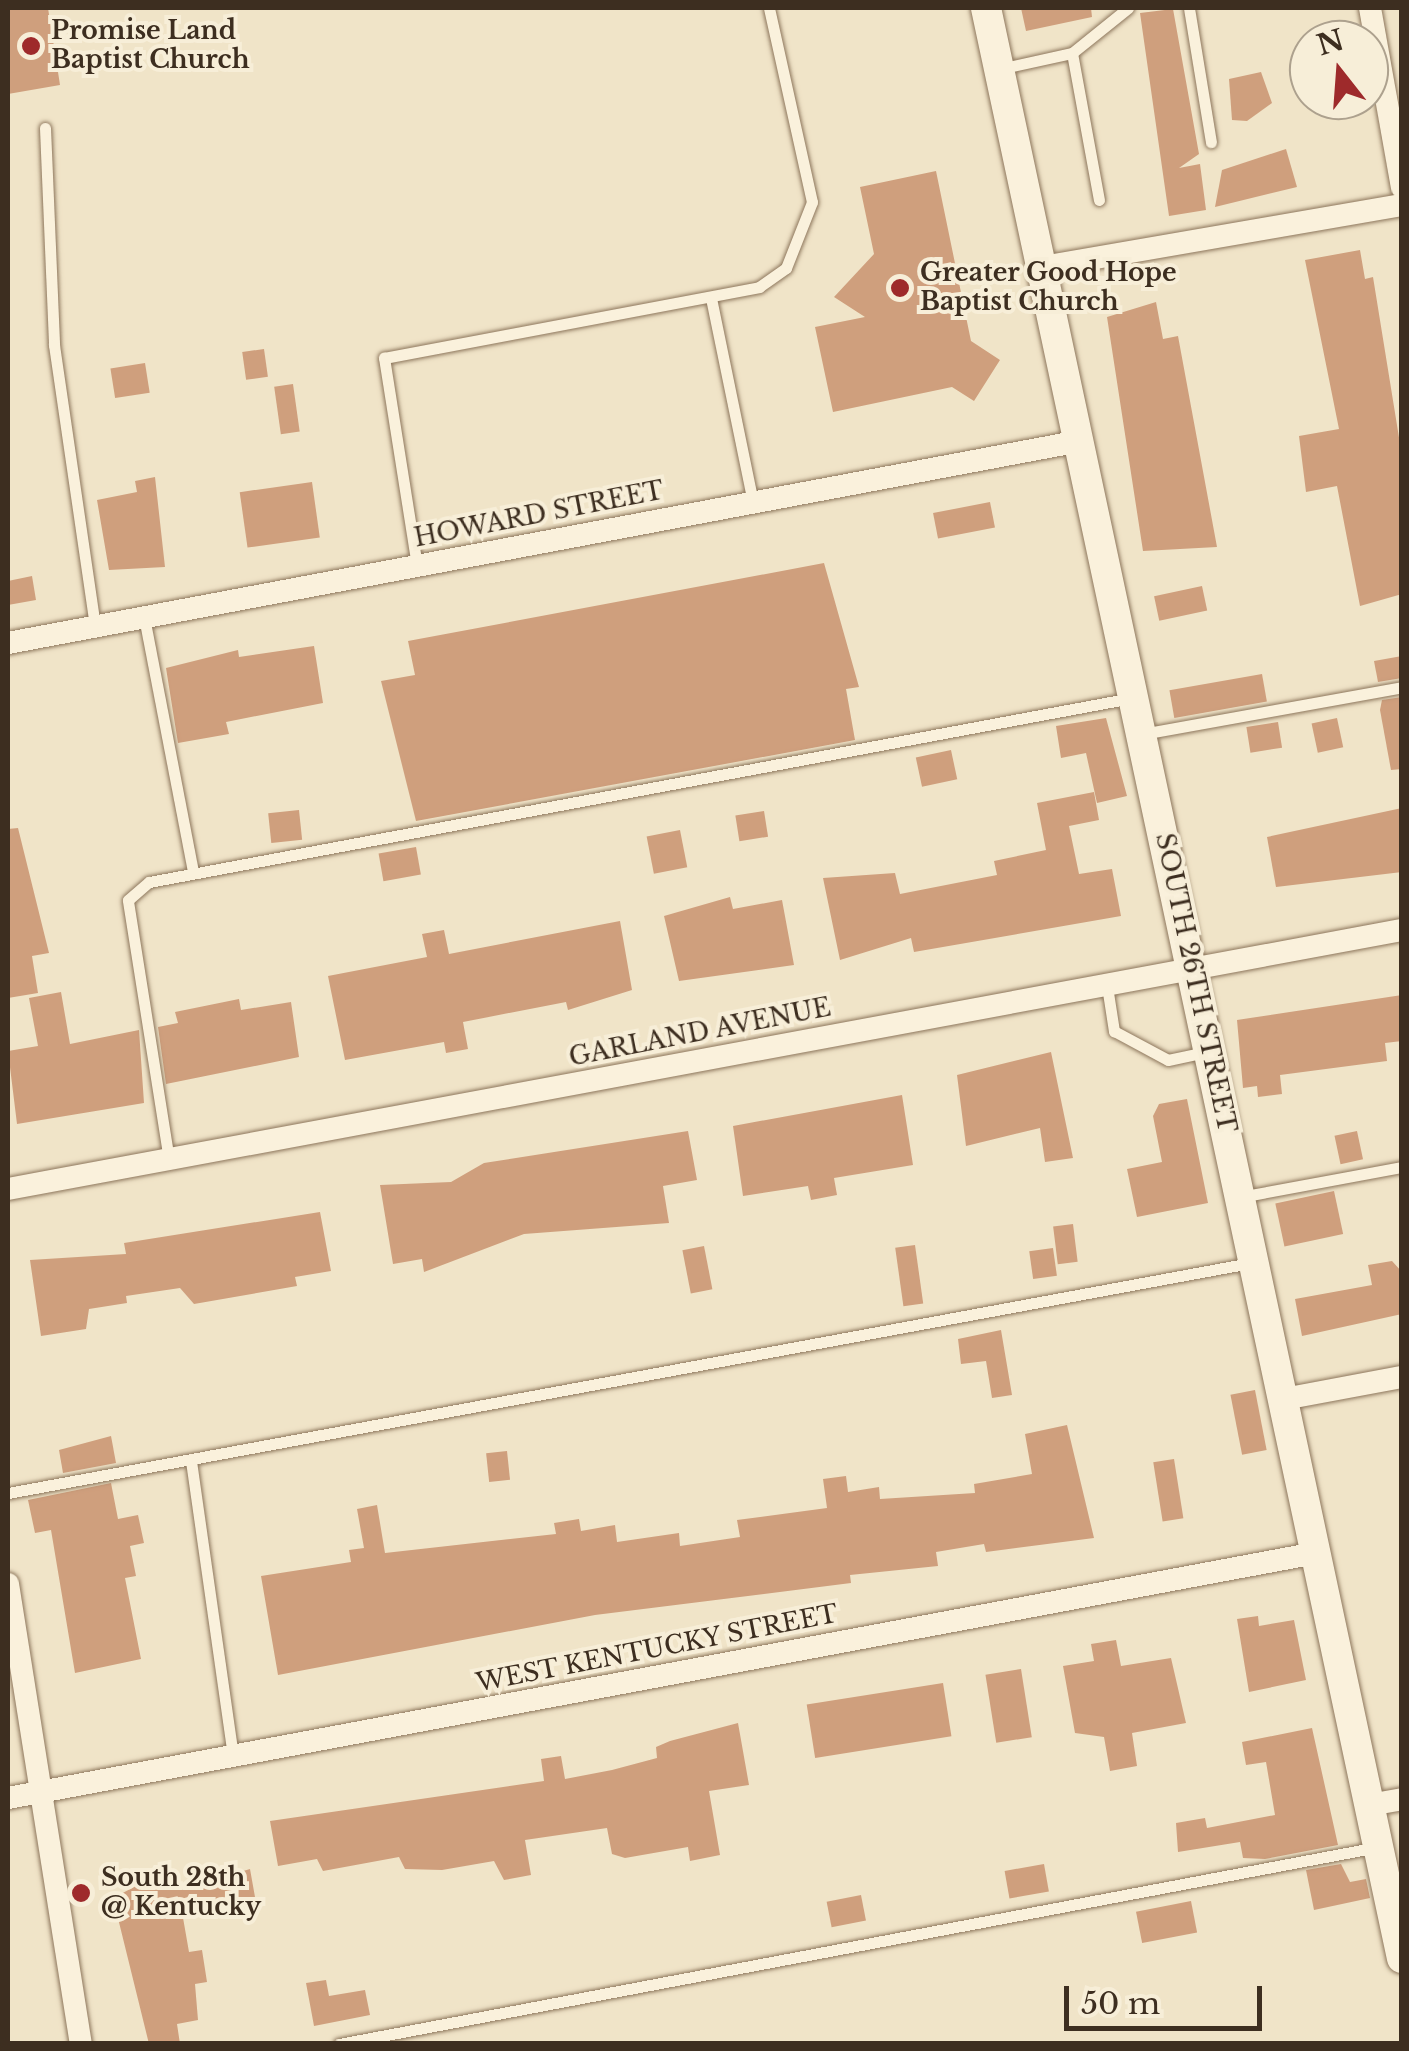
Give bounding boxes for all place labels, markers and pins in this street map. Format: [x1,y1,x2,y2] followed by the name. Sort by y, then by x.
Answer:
[51,17,250,76] place label: Promise Land Baptist Church
[20,35,42,57] marker: Promise Land Baptist Church
[920,259,1177,318] place label: Greater Good Hope Baptist Church
[889,277,911,299] marker: Greater Good Hope Baptist Church
[101,1864,261,1923] place label: South 28th @ Kentucky
[70,1882,92,1904] marker: South 28th @ Kentucky

